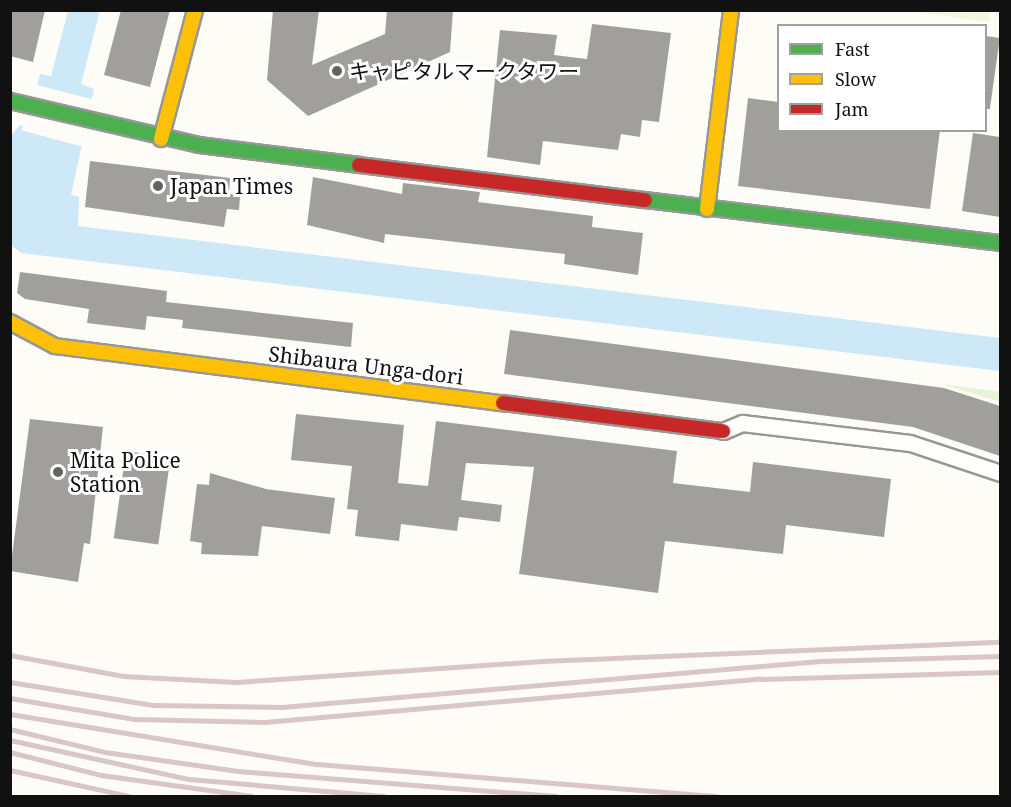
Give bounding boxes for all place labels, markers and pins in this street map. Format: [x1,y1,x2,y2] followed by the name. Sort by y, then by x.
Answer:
[349,58,580,84] place label: キャピタルマークタワー
[330,64,344,78] marker: キャピタルマークタワー
[170,173,293,199] place label: Japan Times
[151,179,165,193] marker: Japan Times
[70,447,181,497] place label: Mita Police Station
[51,465,65,479] marker: Mita Police Station

